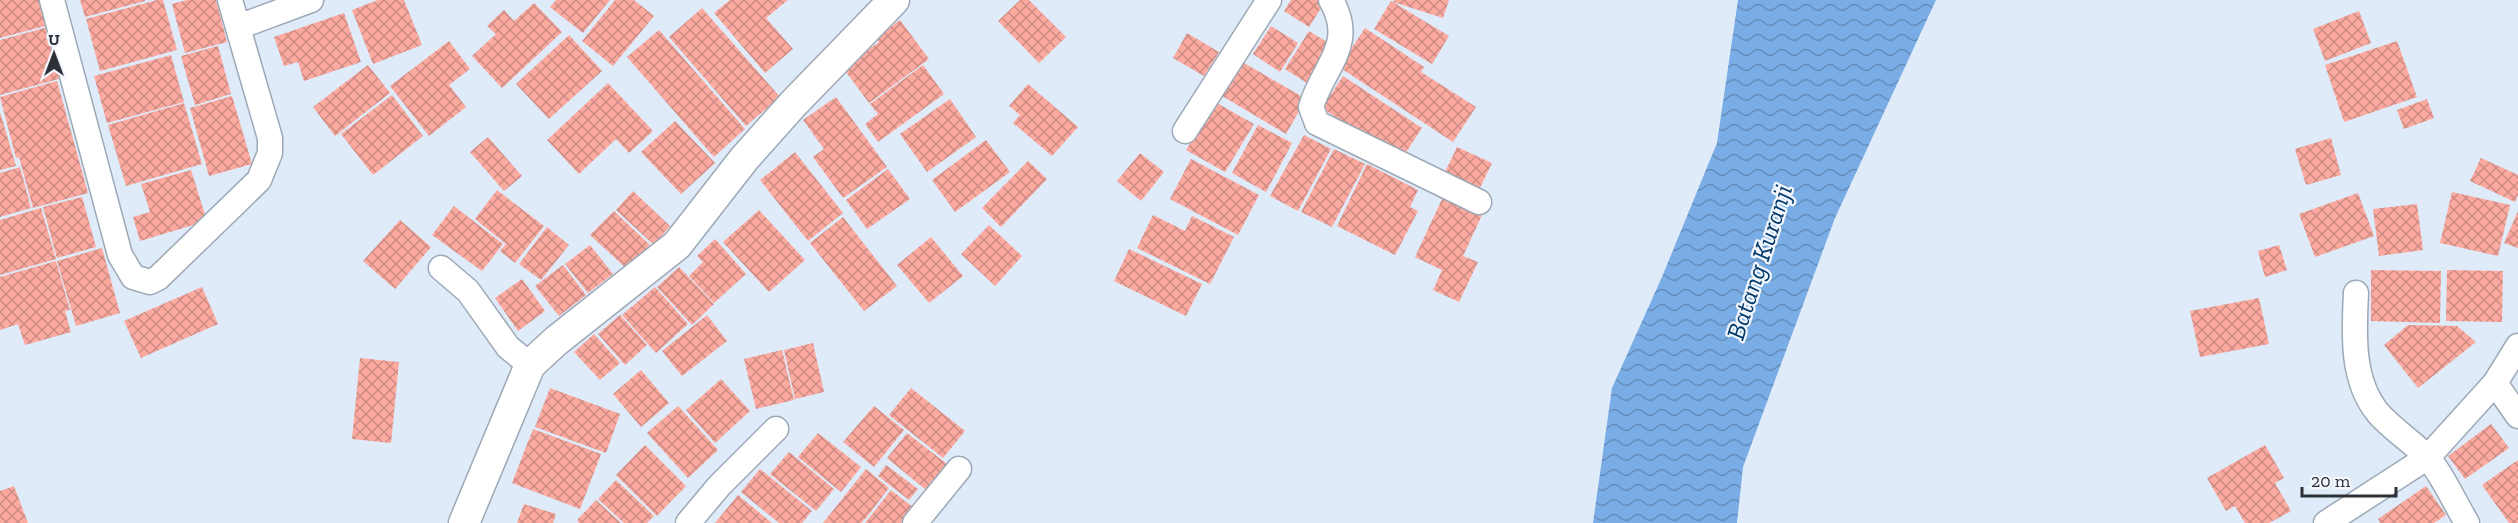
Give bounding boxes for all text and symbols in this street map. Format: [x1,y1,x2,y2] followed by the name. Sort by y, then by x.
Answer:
[24,24,84,84] north arrow
[48,30,60,49] text: U
[1719,180,1799,344] water label: Batang Kuranji
[2302,460,2396,498] scale bar
[2311,470,2351,492] text: 20 m

